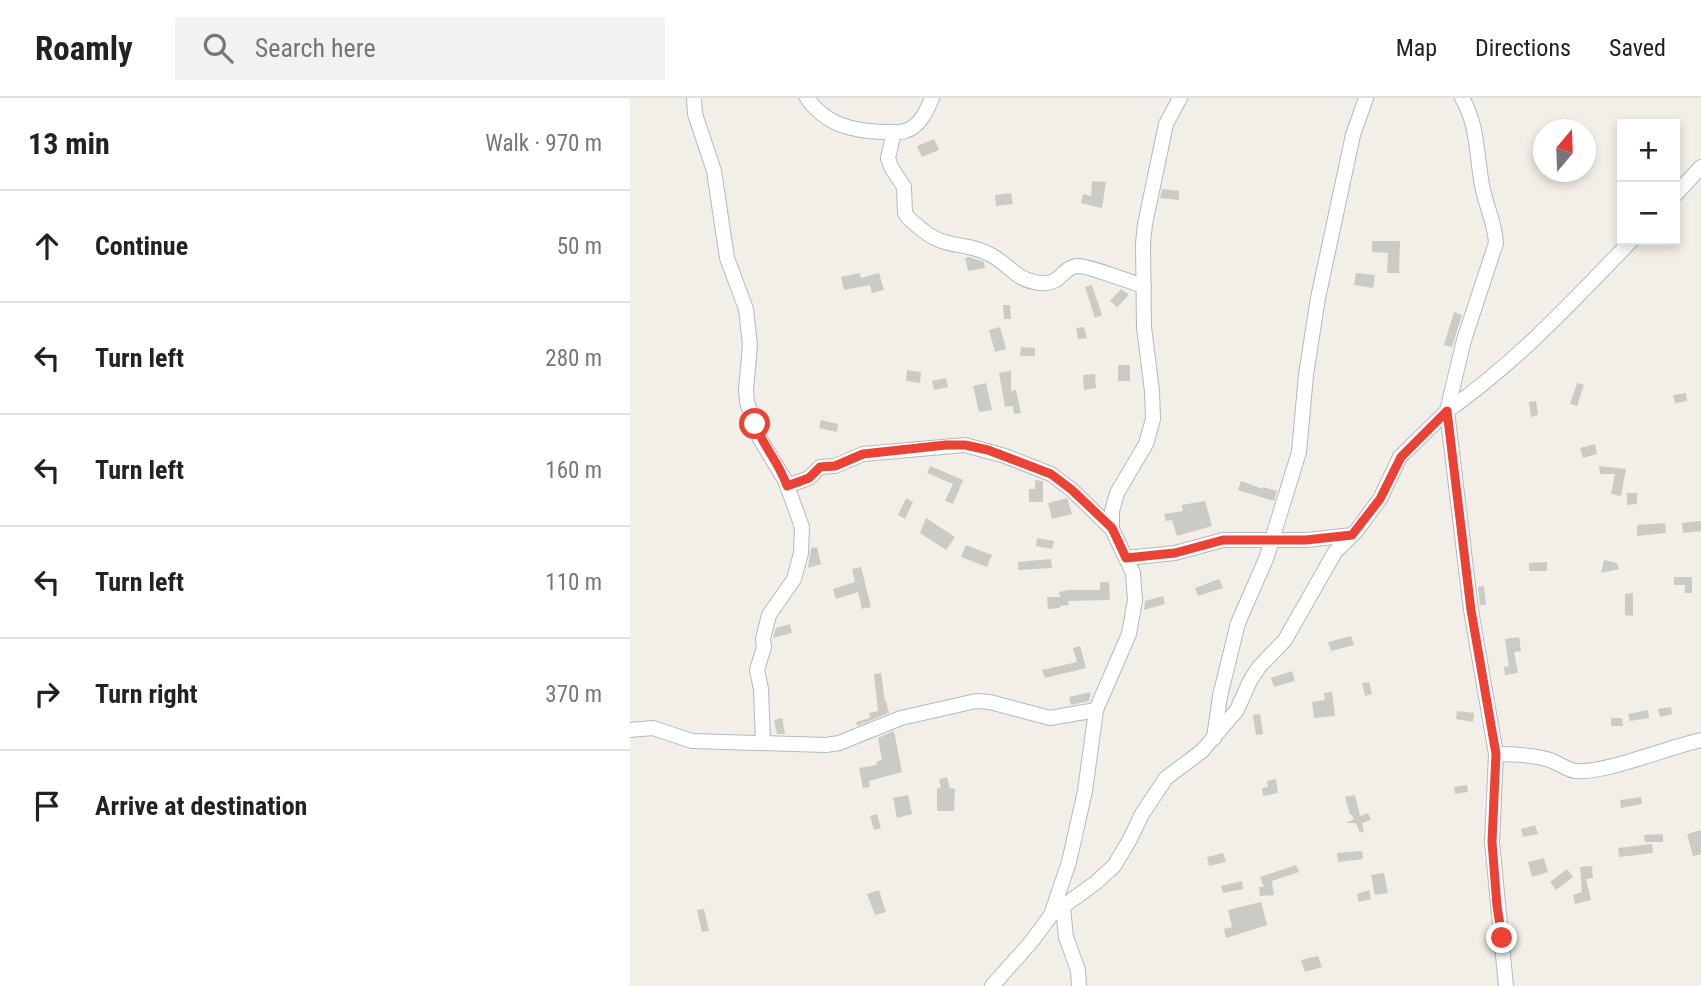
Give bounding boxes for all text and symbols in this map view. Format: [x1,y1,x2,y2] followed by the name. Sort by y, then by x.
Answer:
[175,17,665,80] search box
[35,29,133,68] text: Roamly
[199,29,237,67] icon: search
[255,33,376,63] text: Search here
[1396,34,1437,62] text: Map
[1475,34,1571,62] text: Directions
[1609,34,1666,62] text: Saved
[1533,119,1596,182] north arrow
[1617,119,1680,245] map controls
[1617,119,1680,182] button: +
[28,126,110,161] text: 13 min
[485,130,602,157] text: Walk · 970 m
[1617,182,1680,245] button: −
[28,227,66,265] icon: ahead
[95,231,188,261] text: Continue
[557,233,602,260] text: 50 m
[28,339,66,377] icon: left
[95,343,184,373] text: Turn left
[545,345,602,372] text: 280 m
[739,408,770,439] route start
[28,451,66,489] icon: left
[95,455,184,485] text: Turn left
[545,457,602,484] text: 160 m
[28,563,66,601] icon: left
[95,567,184,597] text: Turn left
[545,569,602,596] text: 110 m
[28,675,66,713] icon: right
[95,679,197,709] text: Turn right
[545,681,602,708] text: 370 m
[28,787,66,825] icon: arrive
[95,791,307,821] text: Arrive at destination
[1486,922,1517,953] route end

